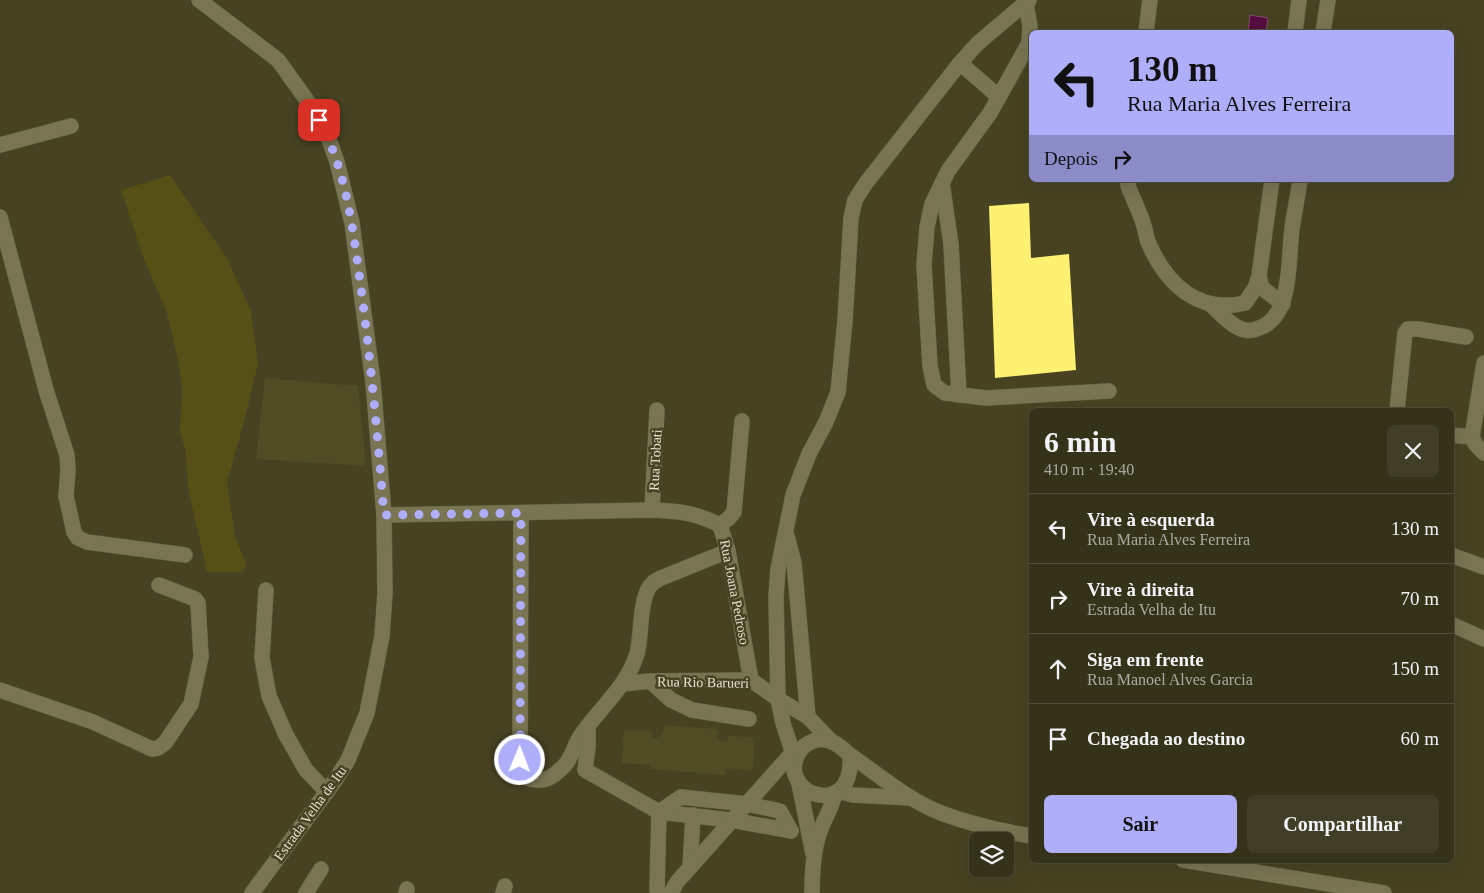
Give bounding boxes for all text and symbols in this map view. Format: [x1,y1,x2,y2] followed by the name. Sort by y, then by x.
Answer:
[1044,50,1109,115] icon: left
[1127,50,1217,89] text: 130 m
[1127,91,1351,116] text: Rua Maria Alves Ferreira
[298,99,340,141] pin
[305,106,333,134] icon: arrive
[1108,145,1136,173] icon: right
[1044,148,1098,169] text: Depois
[1044,425,1117,458] text: 6 min
[1387,425,1439,477] button: close
[646,429,665,491] street label: Rua Tobati
[1044,461,1134,478] text: 410 m · 19:40
[1087,509,1215,530] text: Vire à esquerda
[1044,515,1072,543] icon: left
[1391,518,1439,539] text: 130 m
[1087,531,1250,548] text: Rua Maria Alves Ferreira
[717,538,752,646] street label: Rua Joana Pedroso
[1087,579,1194,600] text: Vire à direita
[1044,585,1072,613] icon: right
[1400,588,1439,609] text: 70 m
[1087,601,1216,618] text: Estrada Velha de Itu
[1087,649,1204,670] text: Siga em frente
[1044,655,1072,683] icon: ahead
[1391,658,1439,679] text: 150 m
[1087,671,1253,688] text: Rua Manoel Alves Garcia
[657,674,749,691] street label: Rua Rio Barueri
[1044,725,1072,753] icon: arrive
[1087,728,1245,749] text: Chegada ao destino
[1400,728,1439,749] text: 60 m
[493,733,545,785] position arrow
[271,763,350,863] street label: Estrada Velha de Itu
[1044,795,1237,853] button: Sair
[1247,795,1439,853] button: Compartilhar
[969,832,1014,877] map controls
[969,832,1014,877] button: layers

